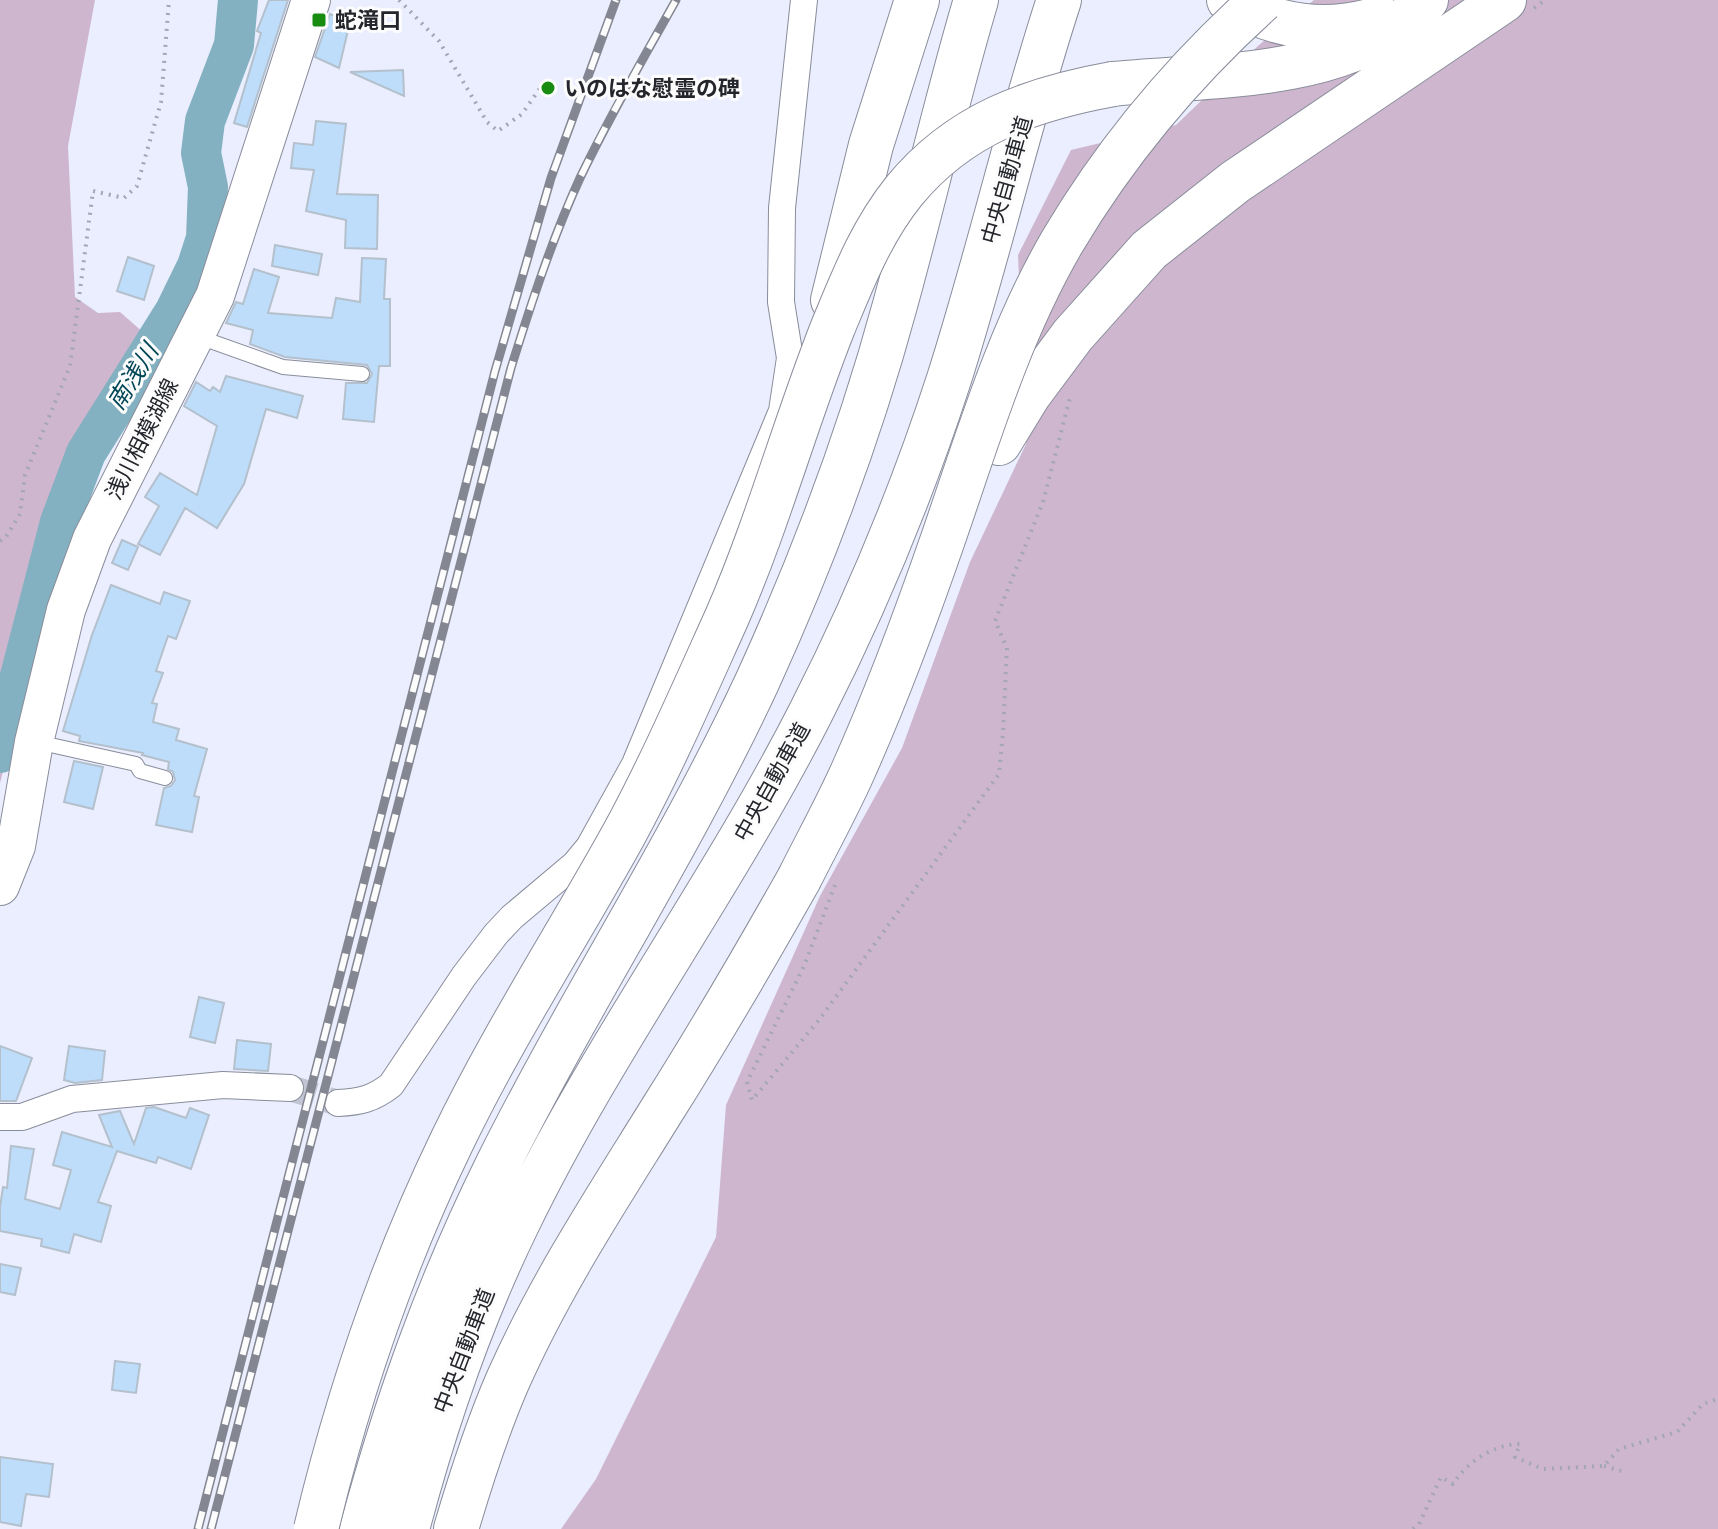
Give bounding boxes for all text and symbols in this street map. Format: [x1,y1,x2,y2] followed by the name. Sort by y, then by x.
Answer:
[335,8,401,33] place label: 蛇滝口
[310,11,328,29] marker: 蛇滝口
[564,76,740,101] place label: いのはな慰霊の碑
[539,79,557,97] marker: いのはな慰霊の碑
[977,113,1037,247] street label: 中央自動車道
[103,337,165,414] water label: 南浅川
[101,375,183,503] street label: 浅川相模湖線
[729,718,815,846] street label: 中央自動車道
[429,1285,499,1417] street label: 中央自動車道

